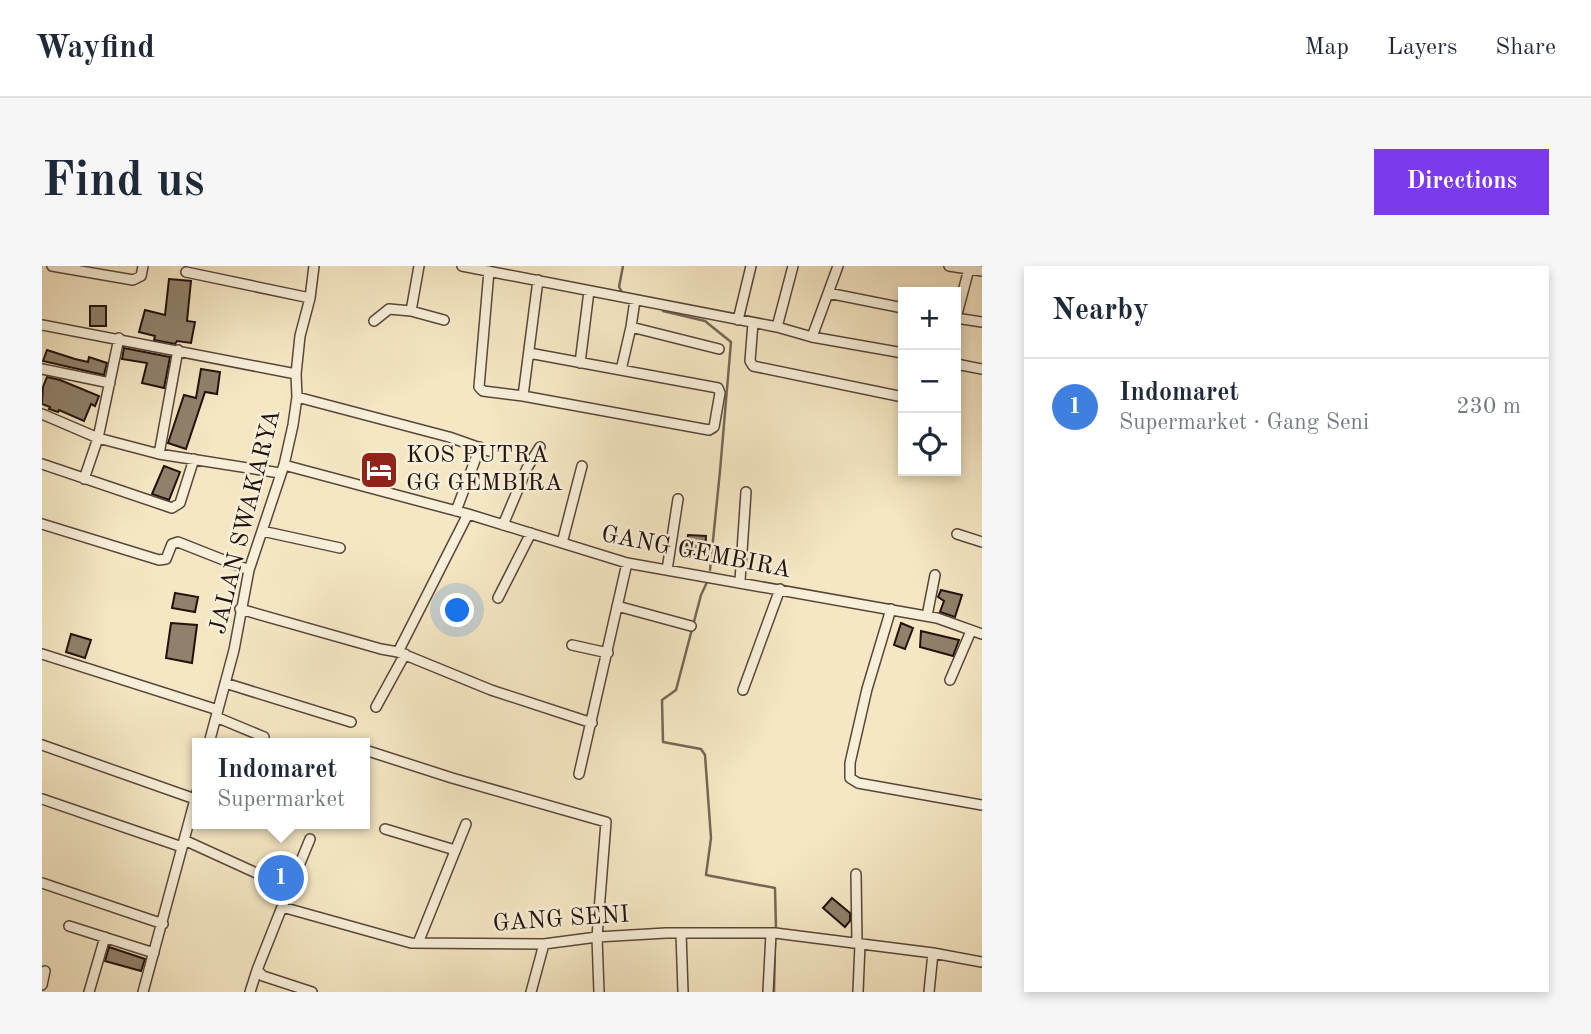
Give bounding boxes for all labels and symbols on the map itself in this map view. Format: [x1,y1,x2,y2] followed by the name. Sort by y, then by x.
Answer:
[206,407,286,637] street label: JALAN SWAKARYA
[406,444,563,496] place label: KOS PUTRA GG GEMBIRA
[358,449,400,491] hotel icon: KOS PUTRA GG GEMBIRA
[599,523,793,583] street label: GANG GEMBIRA
[440,593,474,627] your location
[258,852,304,904] pin: 1
[492,903,630,937] street label: GANG SENI

